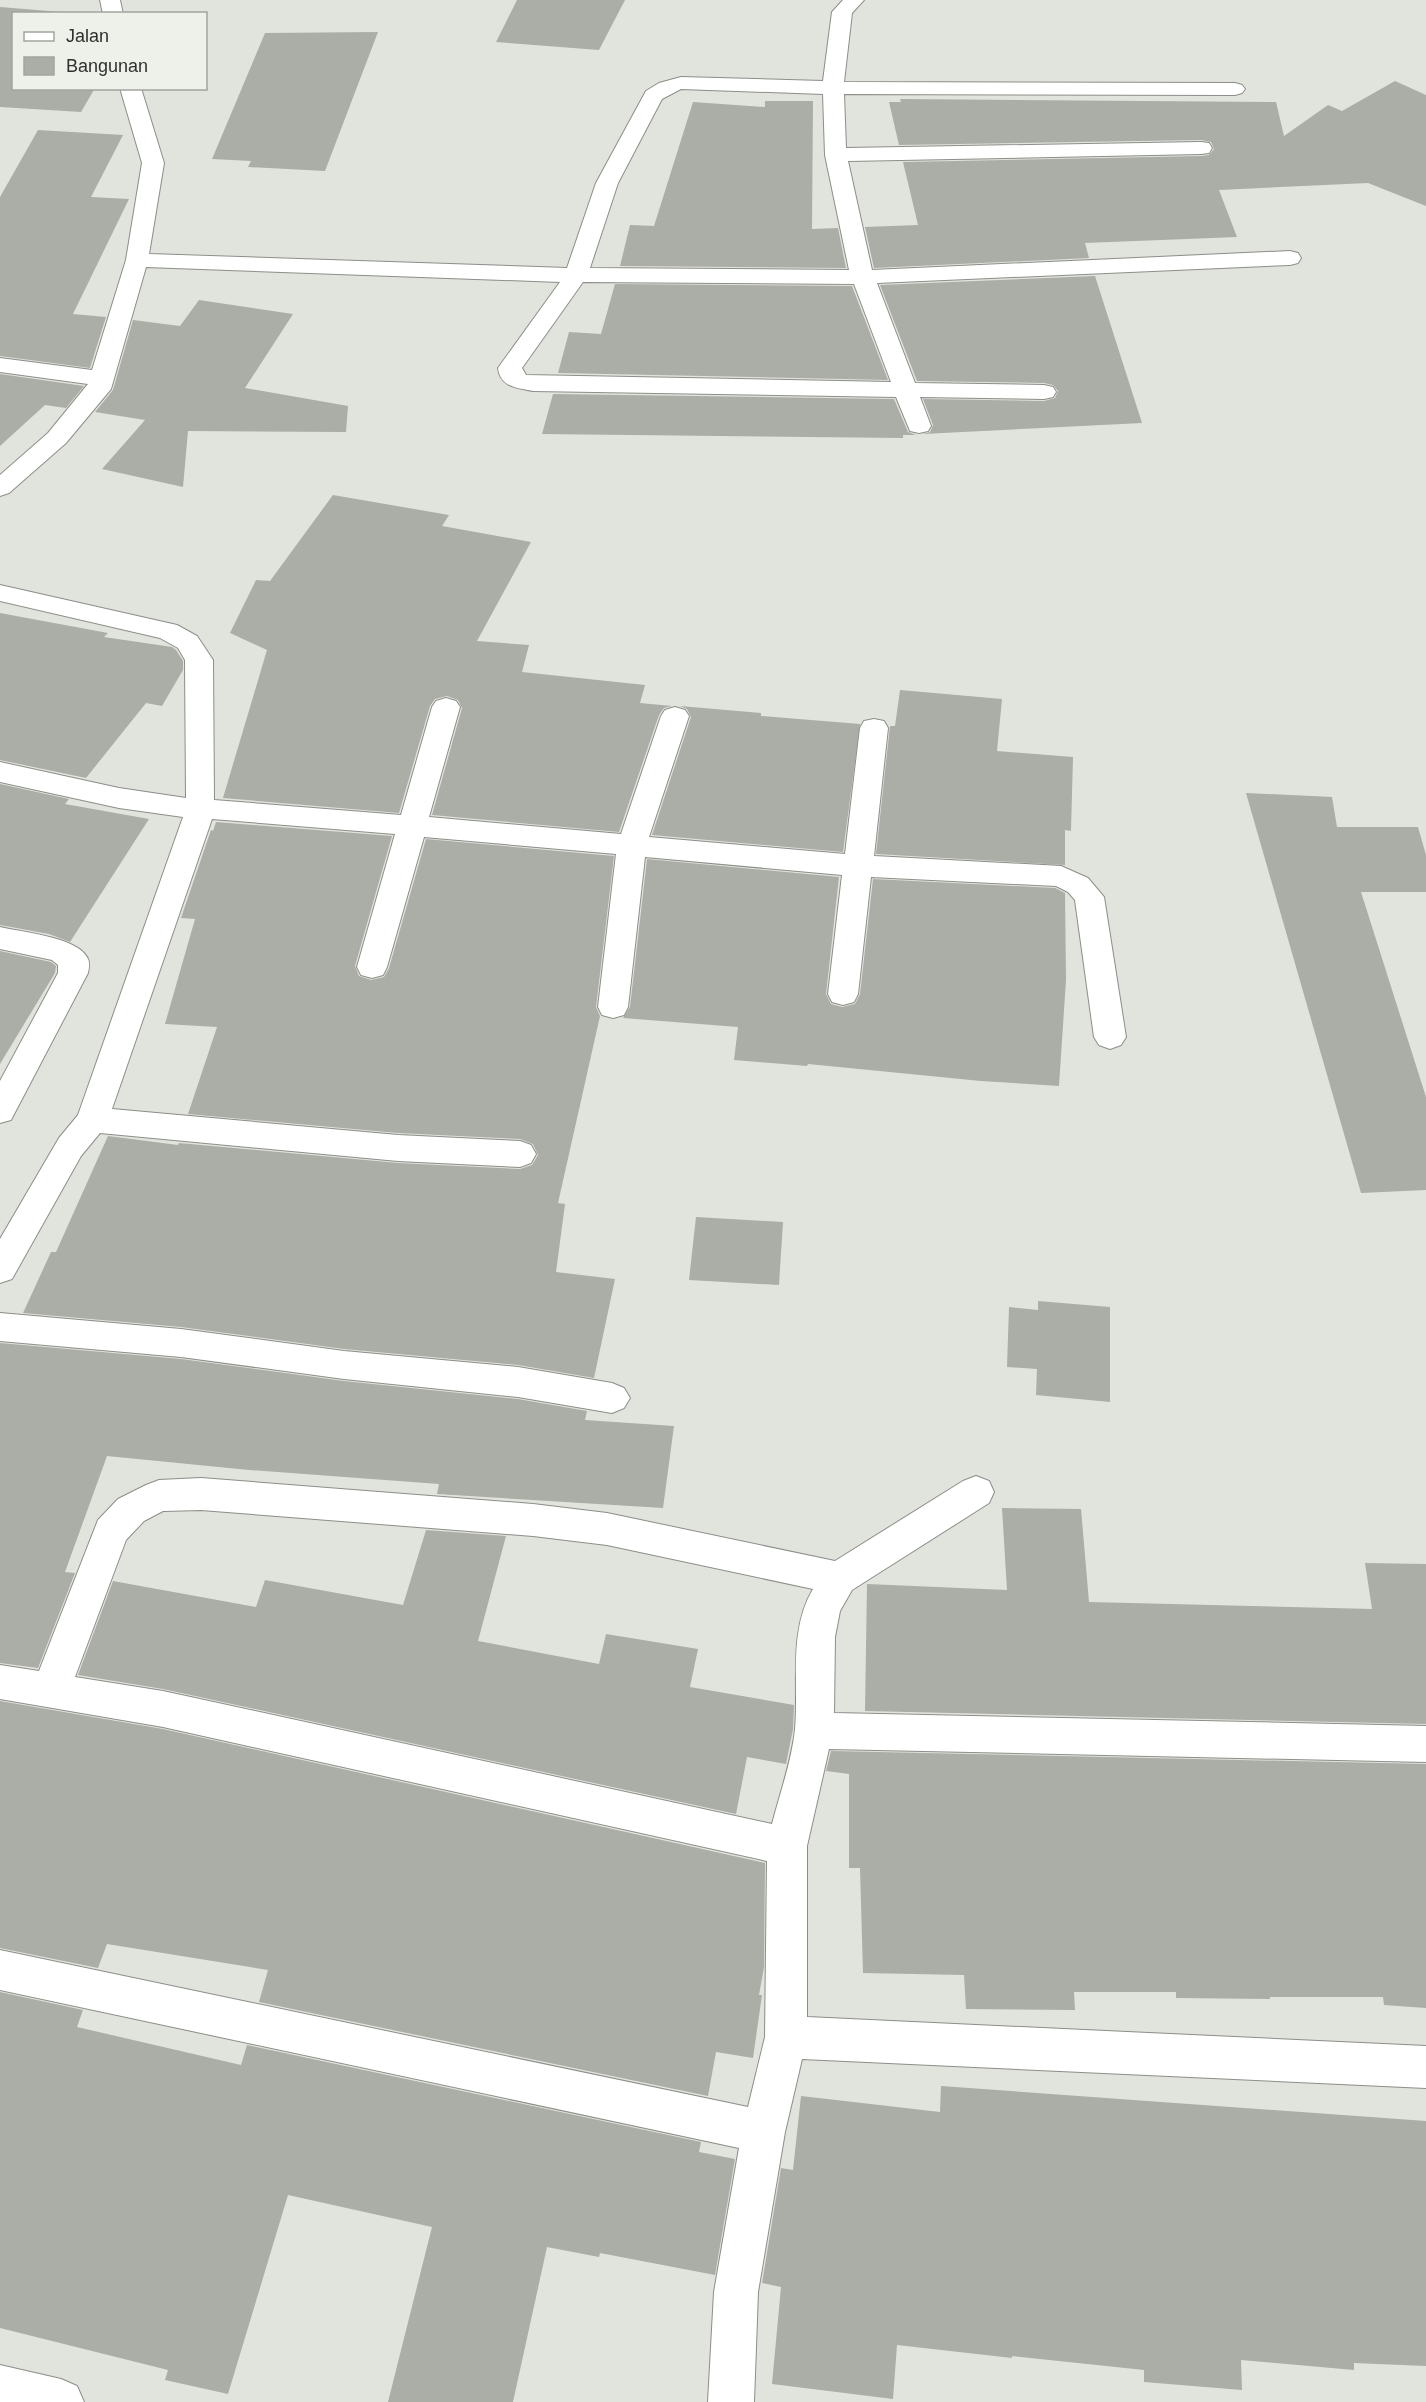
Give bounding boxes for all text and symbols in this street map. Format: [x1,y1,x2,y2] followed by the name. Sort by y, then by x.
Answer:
[12,12,207,90] legend
[66,26,109,46] text: Jalan
[66,56,148,76] text: Bangunan

